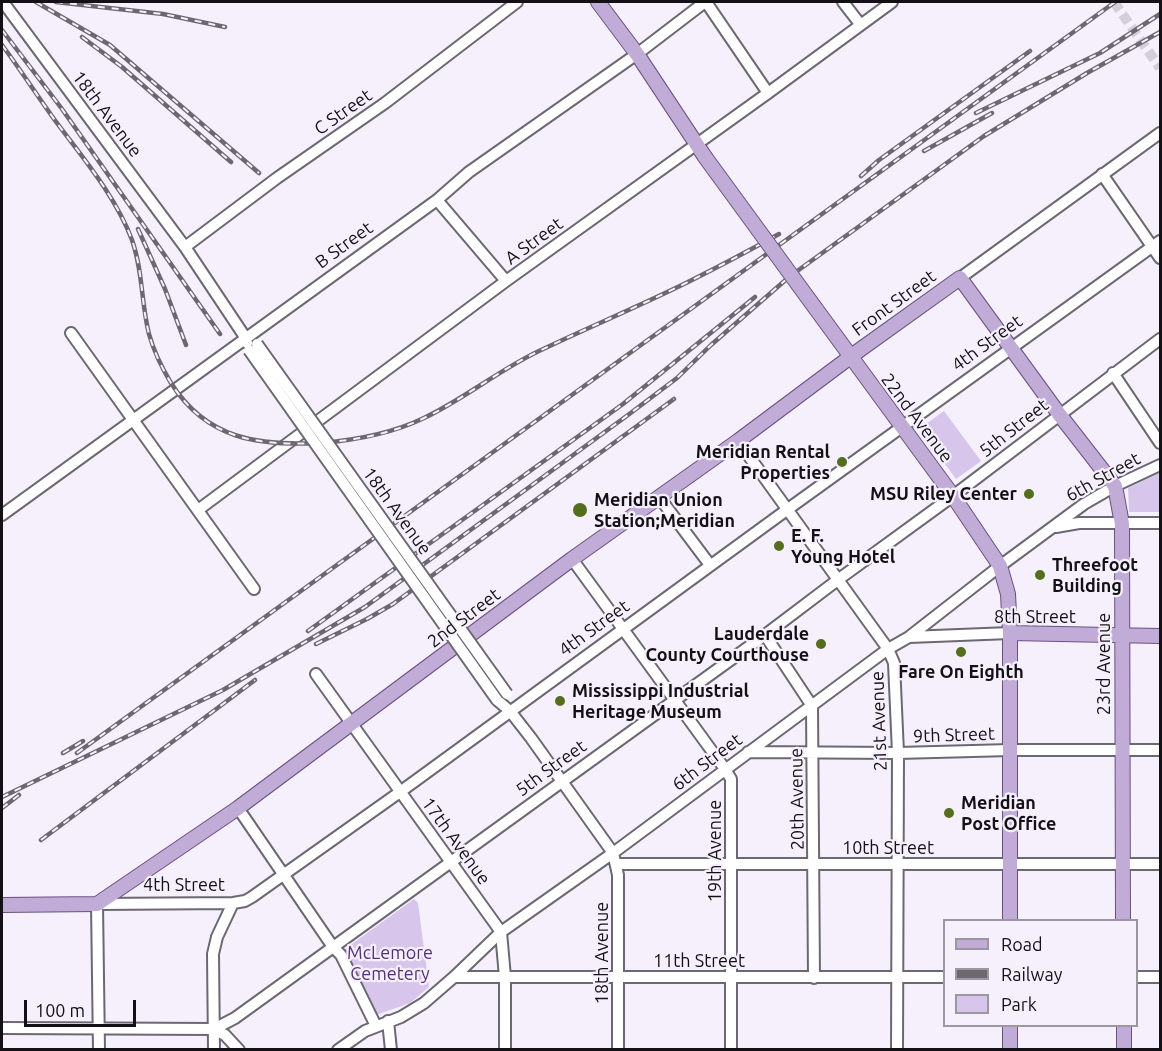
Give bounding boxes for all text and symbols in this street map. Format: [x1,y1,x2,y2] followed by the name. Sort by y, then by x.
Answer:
[68,67,146,161] street label: 18th Avenue
[310,84,376,140] street label: C Street
[501,213,567,269] street label: A Street
[311,217,377,273] street label: B Street
[848,265,940,341] street label: Front Street
[948,310,1026,376] street label: 4th Street
[877,369,957,467] street label: 22nd Avenue
[975,394,1053,462] street label: 5th Street
[696,441,830,484] place label: Meridian Rental Properties
[1062,448,1144,506] street label: 6th Street
[835,455,849,469] marker: Meridian Rental Properties
[358,463,436,559] street label: 18th Avenue
[870,483,1017,505] place label: MSU Riley Center
[1022,487,1036,501] marker: MSU Riley Center
[594,489,735,532] place label: Meridian Union Station;Meridian
[571,501,589,519] marker: Meridian Union Station;Meridian
[791,525,895,568] place label: E. F. Young Hotel
[772,539,786,553] marker: E. F. Young Hotel
[1052,554,1138,596] place label: Threefoot Building
[1033,568,1047,582] marker: Threefoot Building
[423,584,505,652] street label: 2nd Street
[555,595,633,661] street label: 4th Street
[994,606,1076,628] street label: 8th Street
[1093,613,1115,715] street label: 23rd Avenue
[645,623,809,666] place label: Lauderdale County Courthouse
[814,637,828,651] marker: Lauderdale County Courthouse
[954,645,968,659] marker: Fare On Eighth
[898,661,1024,683] place label: Fare On Eighth
[866,671,892,771] street label: 21st Avenue
[572,680,749,722] place label: Mississippi Industrial Heritage Museum
[553,694,567,708] marker: Mississippi Industrial Heritage Museum
[913,723,995,747] street label: 9th Street
[668,729,746,795] street label: 6th Street
[512,735,590,801] street label: 5th Street
[785,748,809,850] street label: 20th Avenue
[961,792,1056,834] place label: Meridian Post Office
[417,793,495,889] street label: 17th Avenue
[704,800,726,902] street label: 19th Avenue
[942,806,956,820] marker: Meridian Post Office
[842,837,934,859] street label: 10th Street
[143,874,225,896] street label: 4th Street
[591,902,613,1004] street label: 18th Avenue
[943,919,1138,1027] legend
[1001,934,1043,954] text: Road
[347,942,433,984] park label: McLemore Cemetery
[653,950,745,972] street label: 11th Street
[1001,964,1062,984] text: Railway
[27,988,140,1026] scale bar
[1001,994,1037,1014] text: Park
[35,1000,85,1020] text: 100 m

